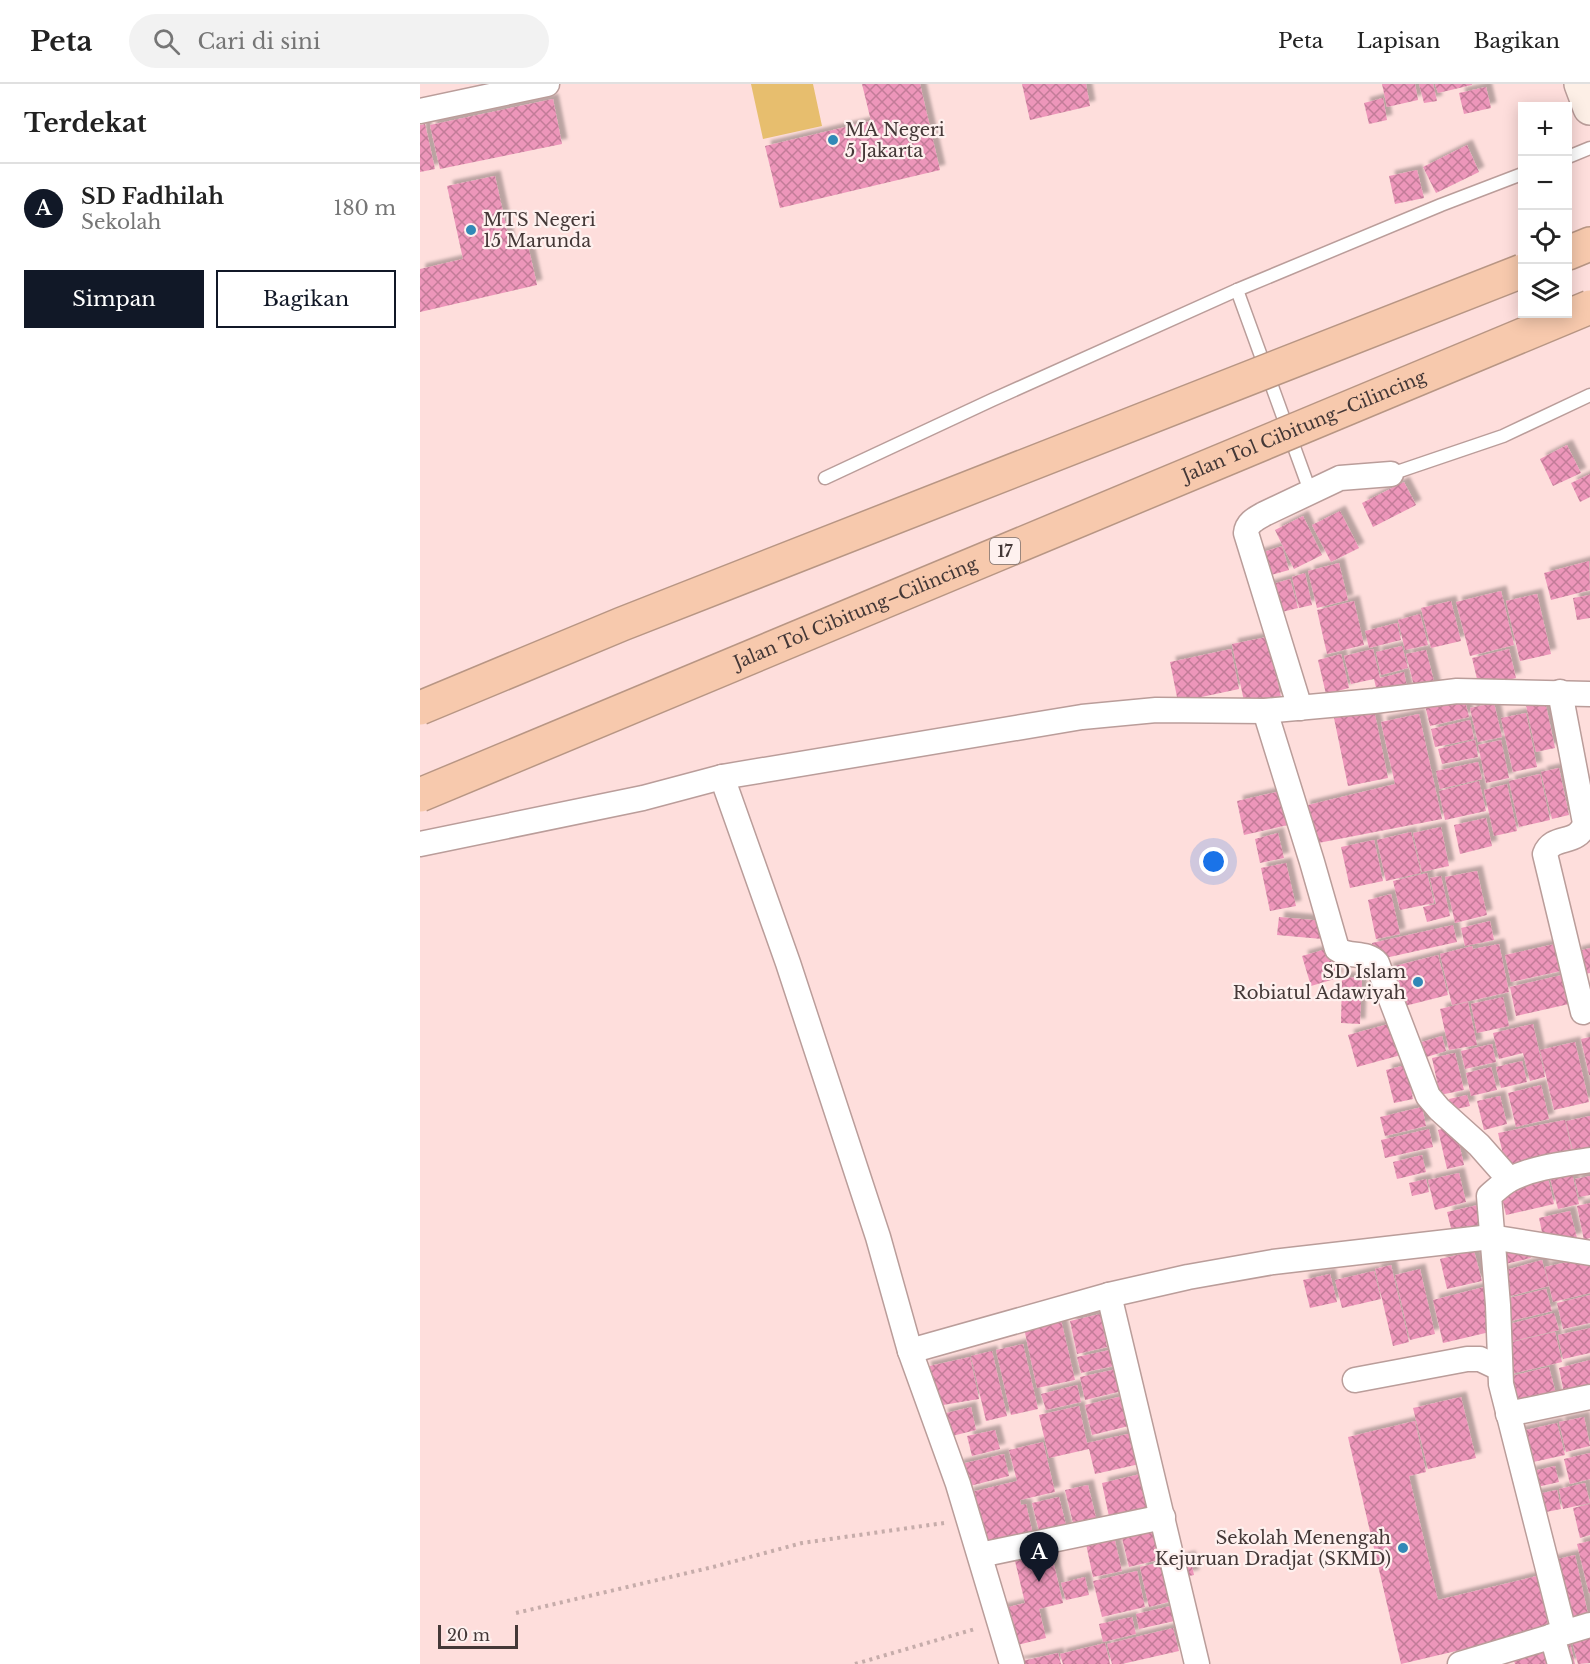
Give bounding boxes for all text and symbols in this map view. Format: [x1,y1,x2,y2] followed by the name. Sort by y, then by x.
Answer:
[129,14,549,68] search box
[30,24,93,59] text: Peta
[150,25,183,58] icon: search
[198,28,320,55] text: Cari di sini
[1278,28,1324,54] text: Peta
[1357,28,1440,54] text: Lapisan
[1473,28,1560,54] text: Bagikan
[1518,102,1572,318] map controls
[1518,102,1572,156] button: +
[24,107,147,139] text: Terdekat
[845,119,945,162] place label: MA Negeri 5 Jakarta
[826,133,840,147] marker: MA Negeri 5 Jakarta
[1518,156,1572,210] button: −
[81,183,224,210] text: SD Fadhilah
[35,196,52,220] text: A
[333,196,396,220] text: 180 m
[483,209,596,252] place label: MTS Negeri 15 Marunda
[81,210,161,234] text: Sekolah
[1518,210,1572,264] button: locate
[464,223,478,237] marker: MTS Negeri 15 Marunda
[1518,264,1572,318] button: layers
[24,270,204,328] button: Simpan
[216,270,396,328] button: Bagikan
[1177,366,1430,488] street label: Jalan Tol Cibitung–Cilincing
[990,538,1020,564] road number: 17
[729,553,981,675] street label: Jalan Tol Cibitung–Cilincing
[1199,847,1228,876] your location
[1233,961,1406,1004] place label: SD Islam Robiatul Adawiyah
[1411,975,1425,989] marker: SD Islam Robiatul Adawiyah
[1155,1527,1391,1570] place label: Sekolah Menengah Kejuruan Dradjat (SKMD)
[1020,1532,1058,1582] pin: A
[1396,1541,1410,1555] marker: Sekolah Menengah Kejuruan Dradjat (SKMD)
[438,1622,518,1650] scale bar
[447,1625,490,1645] text: 20 m

